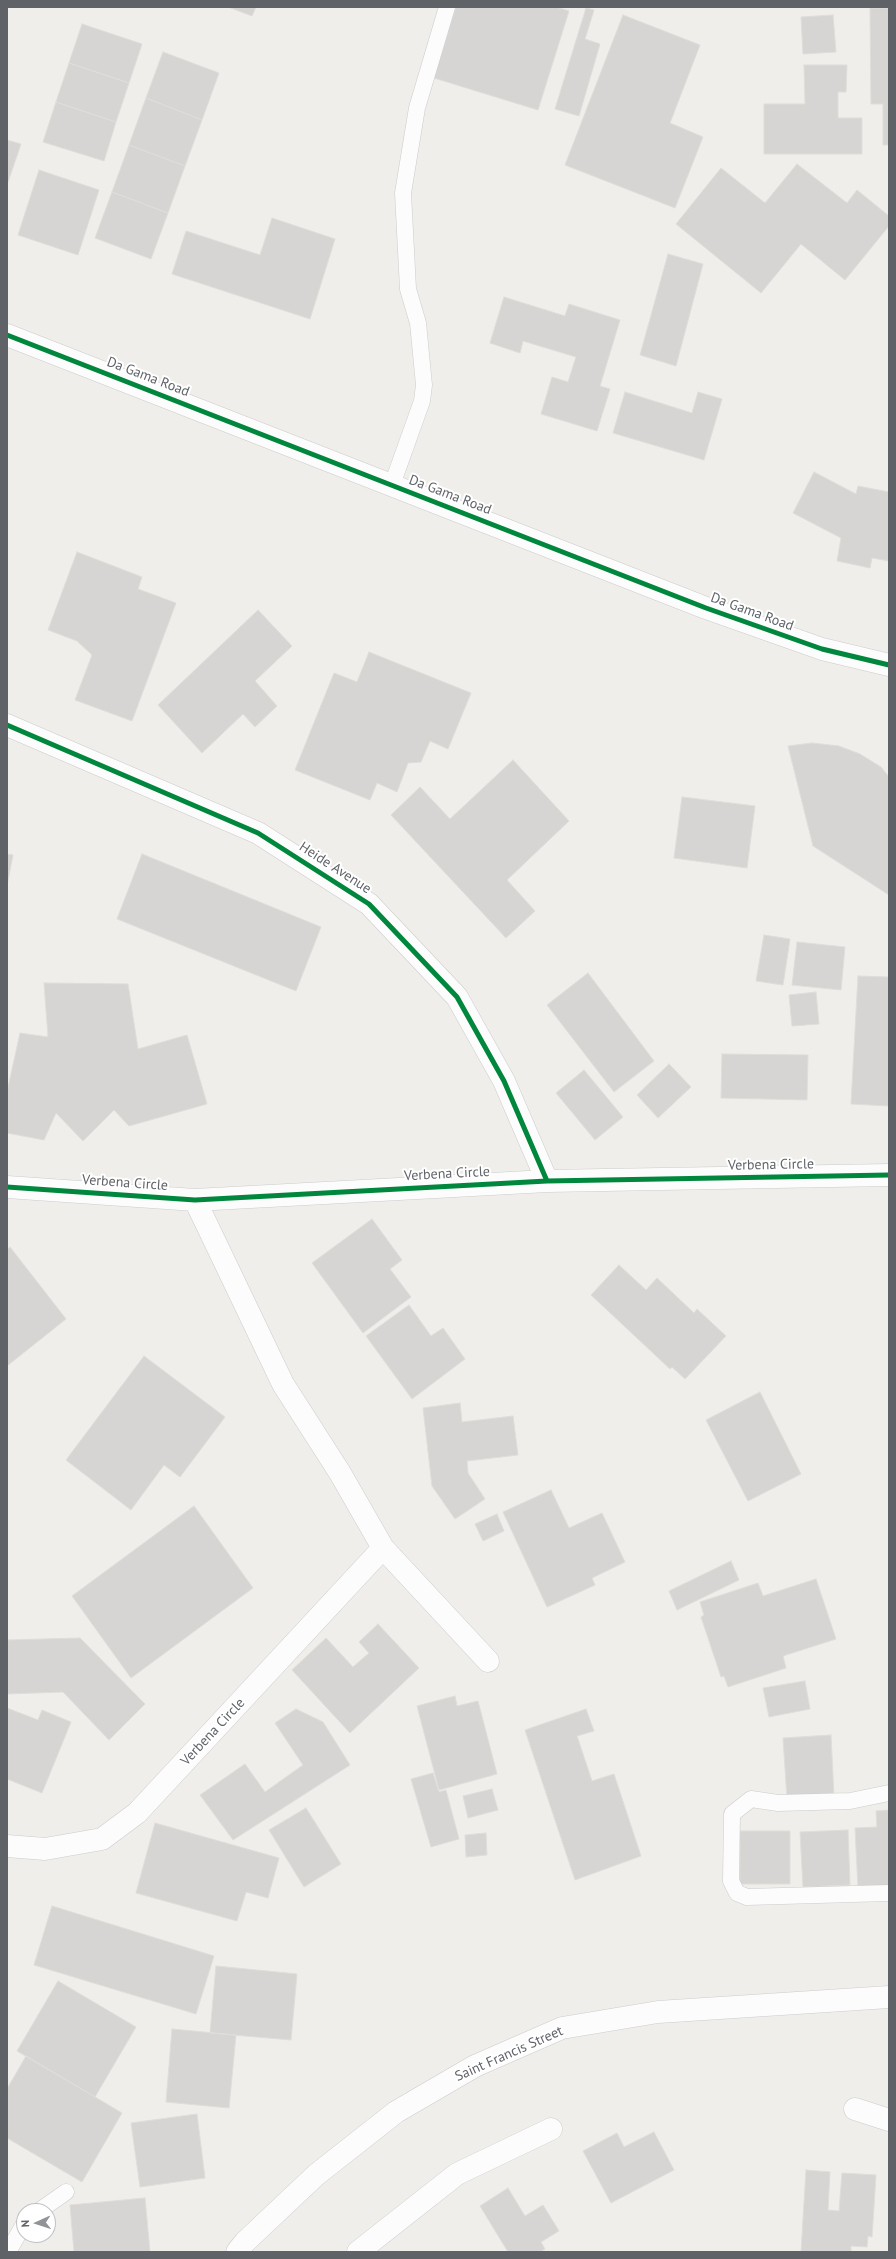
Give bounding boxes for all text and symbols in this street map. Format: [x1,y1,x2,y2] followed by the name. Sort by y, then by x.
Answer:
[104,354,192,400] street label: Da Gama Road
[406,472,494,518] street label: Da Gama Road
[708,589,796,635] street label: Da Gama Road
[296,839,374,897] street label: Heide Avenue
[728,1156,814,1174] street label: Verbena Circle
[404,1163,490,1185] street label: Verbena Circle
[81,1172,169,1194] street label: Verbena Circle
[178,1695,248,1769] street label: Verbena Circle
[452,2023,566,2085] street label: Saint Francis Street
[16,2203,56,2243] north arrow
[18,2220,32,2228] text: N

